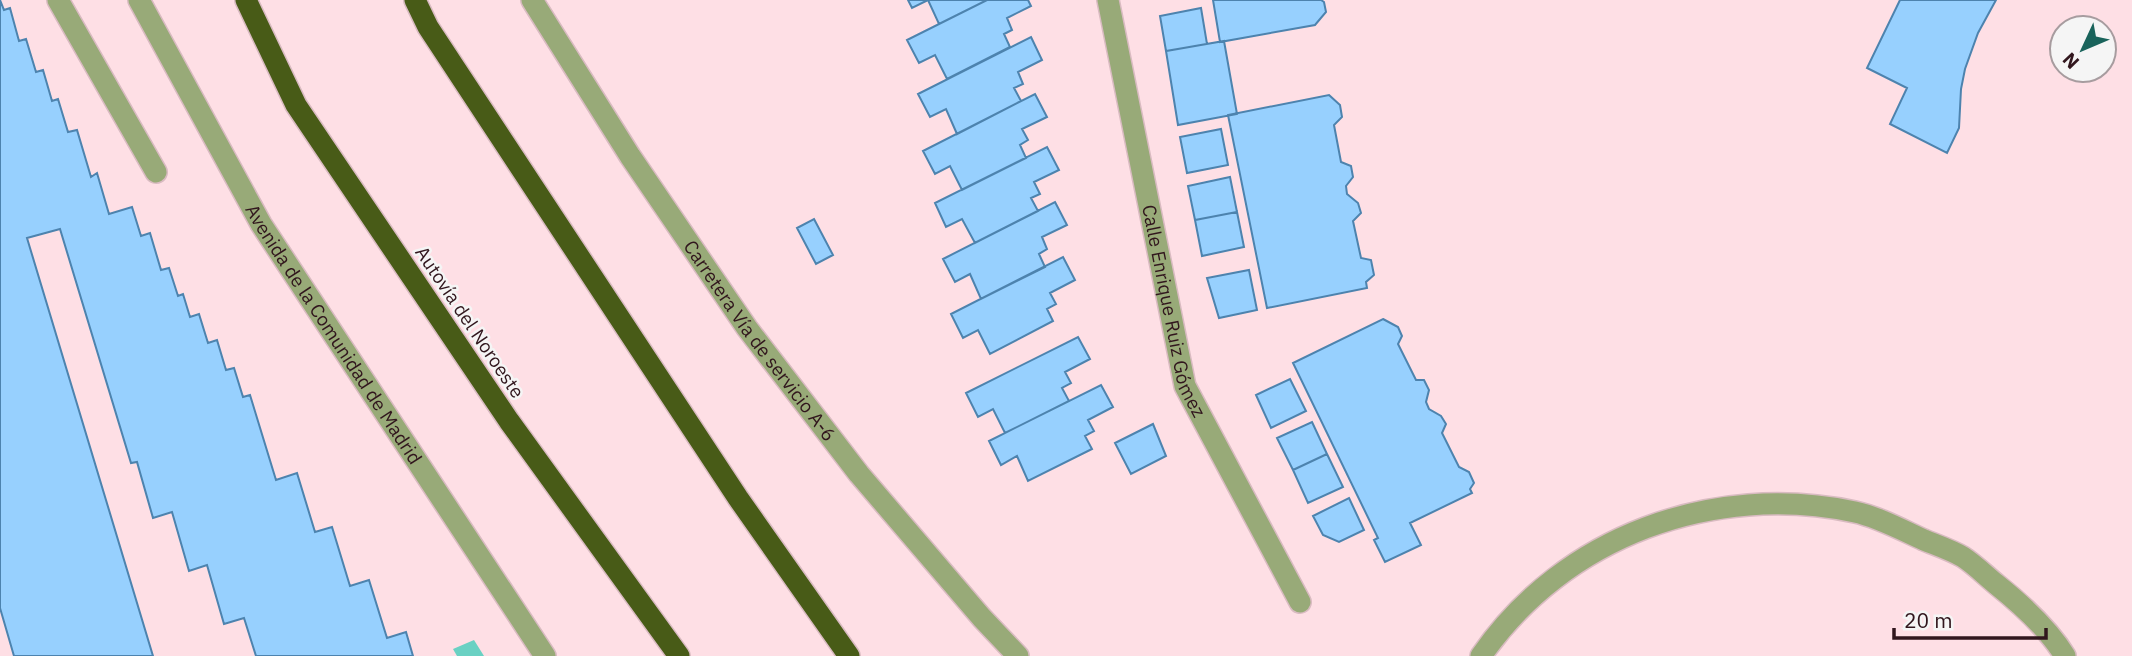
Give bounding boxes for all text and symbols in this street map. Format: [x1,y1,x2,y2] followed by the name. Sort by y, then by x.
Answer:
[2048,14,2118,84] north arrow
[2057,48,2084,74] text: N
[240,200,428,469] street label: Avenida de la Comunidad de Madrid
[1137,203,1211,421] street label: Calle Enrique Ruiz Gómez
[679,235,841,446] street label: Carretera Vía de servicio A-6
[410,241,530,403] street label: Autovía del Noroeste
[1894,596,2046,640] scale bar
[1904,606,1953,634] text: 20 m

